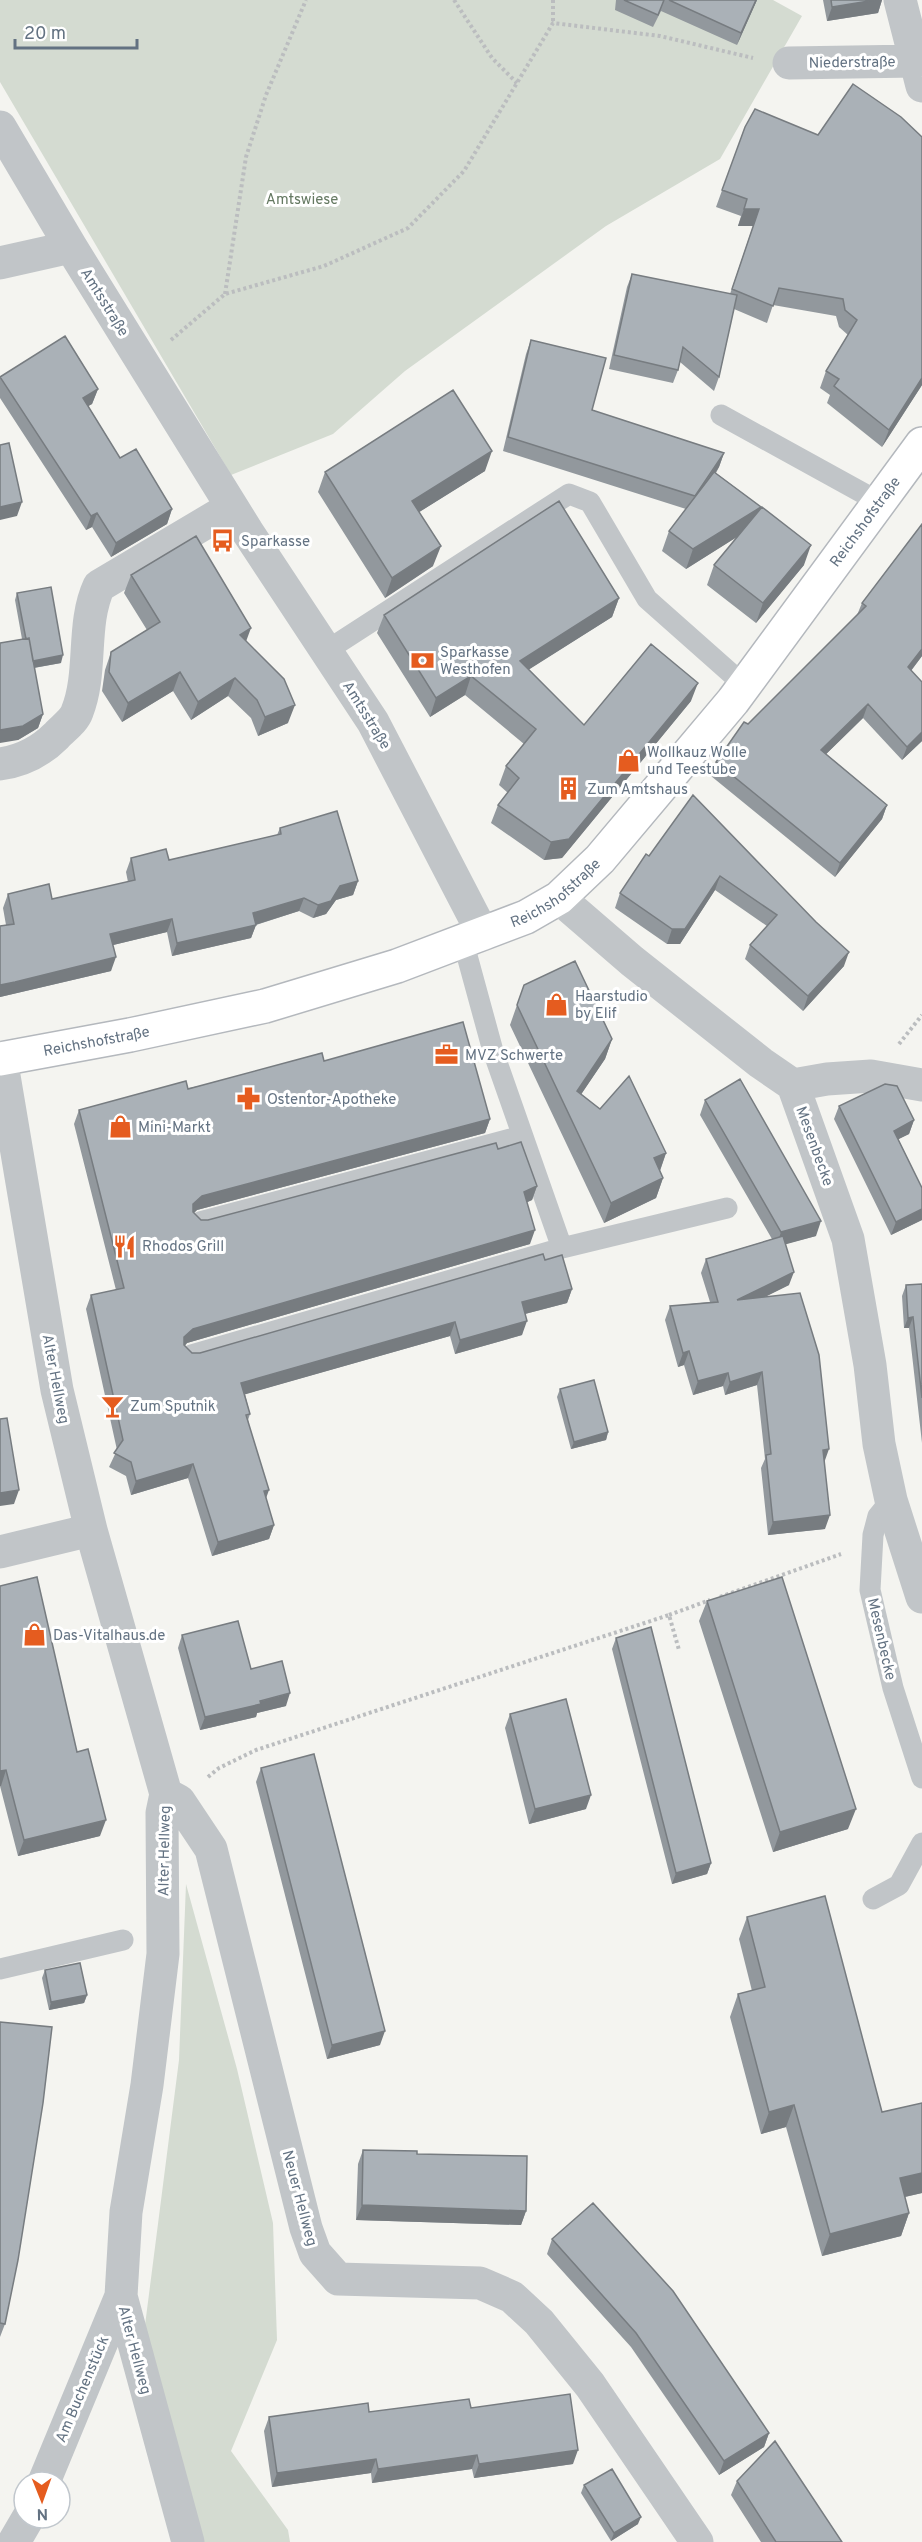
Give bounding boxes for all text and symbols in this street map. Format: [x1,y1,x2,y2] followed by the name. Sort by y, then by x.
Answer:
[15,12,136,50] scale bar
[24,23,66,46] text: 20 m
[808,53,896,74] street label: Niederstraße
[266,191,338,210] park label: Amtswiese
[75,265,132,340] street label: Amtsstraße
[827,473,906,572] street label: Reichshofstraße
[210,528,236,554] bus stop icon: Sparkasse
[241,533,310,552] place label: Sparkasse
[440,644,511,680] place label: Sparkasse Westhofen
[409,648,435,674] bank icon: Sparkasse Westhofen
[337,678,394,753] street label: Amtsstraße
[647,744,747,780] place label: Wollkauz Wolle und Teestube
[616,748,642,774] shop icon: Wollkauz Wolle und Teestube
[556,776,582,802] building icon: Zum Amtshaus
[587,781,688,800] place label: Zum Amtshaus
[508,855,605,933] street label: Reichshofstraße
[575,988,648,1024] place label: Haarstudio by Elif
[544,992,570,1018] shop icon: Haarstudio by Elif
[42,1023,152,1062] street label: Reichshofstraße
[434,1042,460,1068] office icon: MVZ Schwerte
[465,1047,563,1066] place label: MVZ Schwerte
[236,1086,262,1112] pharmacy icon: Ostentor-Apotheke
[267,1091,396,1110] place label: Ostentor-Apotheke
[790,1104,837,1189] street label: Mesenbecke
[107,1114,133,1140] shop icon: Mini-Markt
[138,1119,211,1138] place label: Mini-Markt
[111,1233,137,1259] restaurant icon: Rhodos Grill
[142,1238,224,1257] place label: Rhodos Grill
[37,1333,73,1426] street label: Alter Hellweg
[99,1393,125,1419] bar icon: Zum Sputnik
[130,1398,216,1417] place label: Zum Sputnik
[862,1596,899,1682] street label: Mesenbecke
[22,1622,48,1648] shop icon: Das-Vitalhaus.de
[53,1627,165,1646] place label: Das-Vitalhaus.de
[155,1805,176,1897] street label: Alter Hellweg
[277,2148,320,2248] street label: Neuer Hellweg
[113,2304,155,2397] street label: Alter Hellweg
[52,2333,114,2446] street label: Am Buchenstück
[12,2470,72,2530] north arrow
[36,2503,48,2523] text: N

